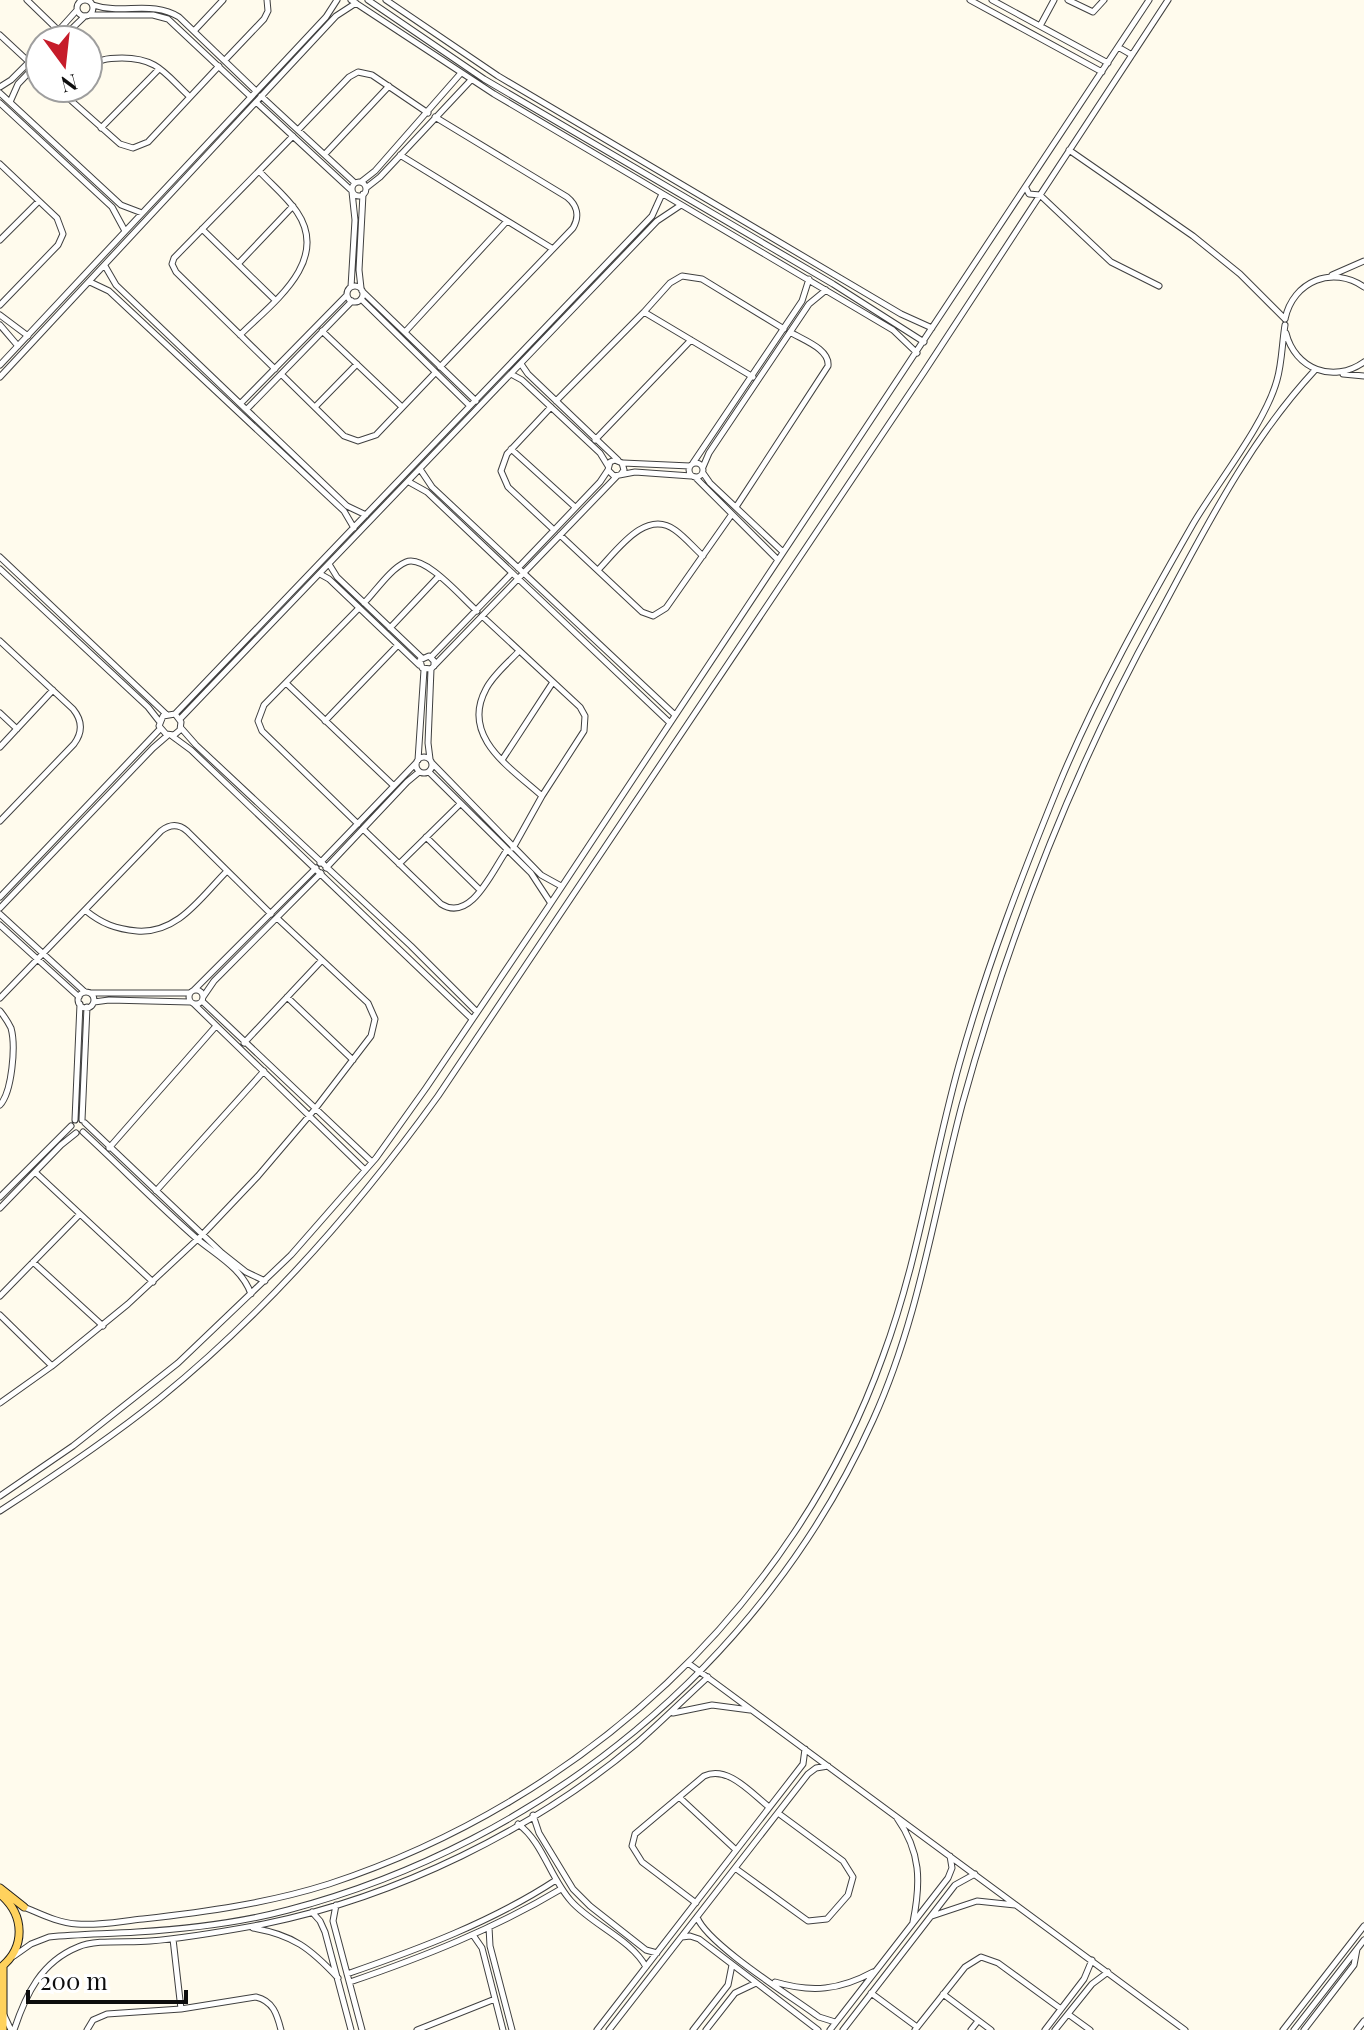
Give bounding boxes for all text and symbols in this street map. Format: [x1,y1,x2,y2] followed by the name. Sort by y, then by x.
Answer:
[24,24,104,104] north arrow
[58,68,81,101] text: N
[28,1954,186,2004] scale bar
[40,1964,108,1996] text: 200 m

